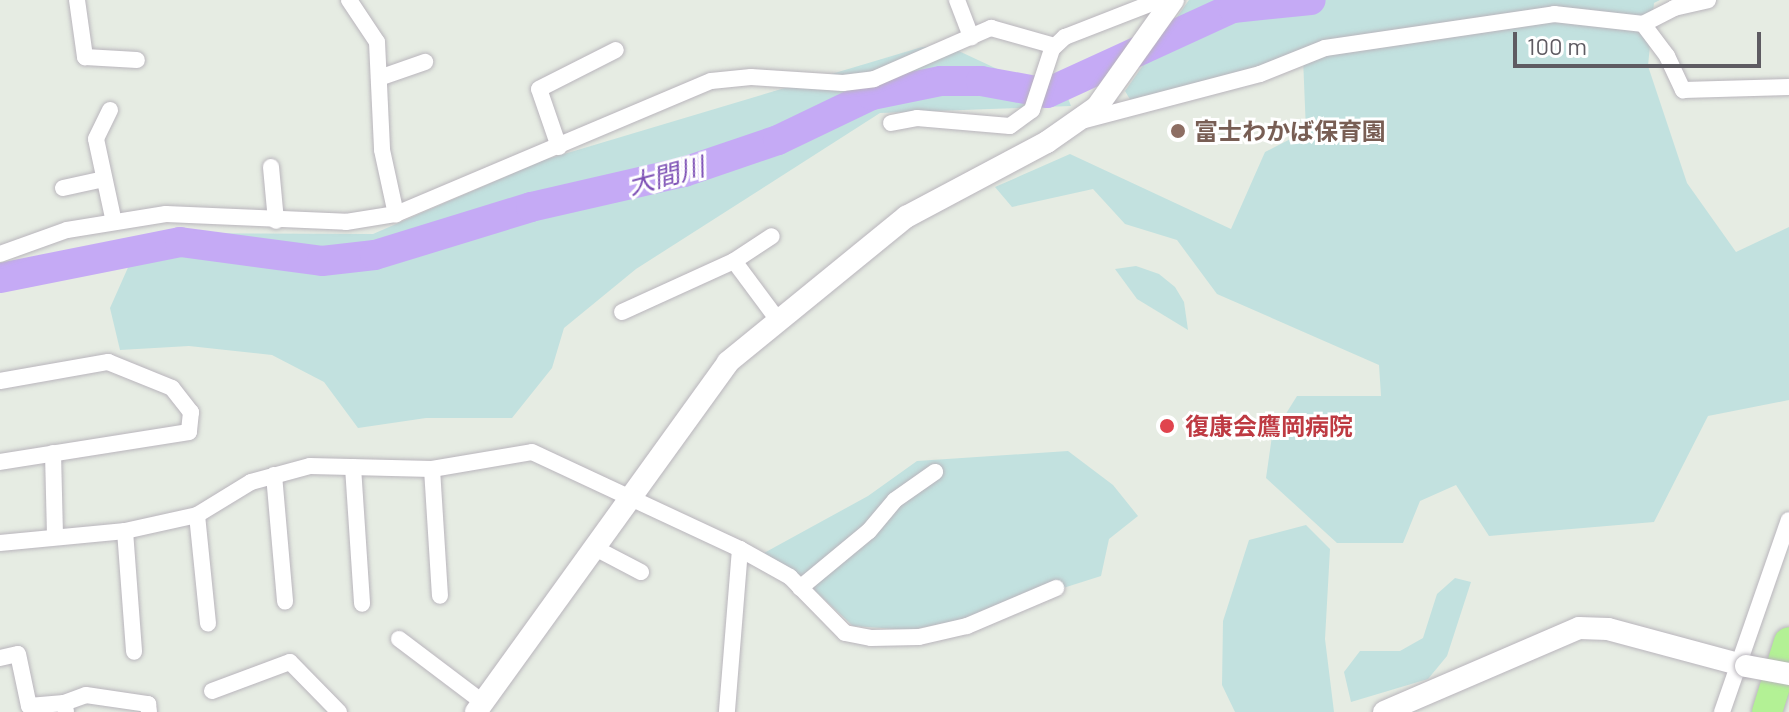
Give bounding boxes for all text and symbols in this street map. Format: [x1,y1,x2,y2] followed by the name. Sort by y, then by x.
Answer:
[1517,16,1765,66] scale bar
[1527,31,1587,60] text: 100 m
[1194,117,1386,145] place label: 富士わかば保育園
[1169,122,1187,140] marker: 富士わかば保育園
[624,150,708,200] water label: 大間川
[1185,412,1353,440] place label: 復康会鷹岡病院
[1156,415,1178,437] marker: 復康会鷹岡病院

